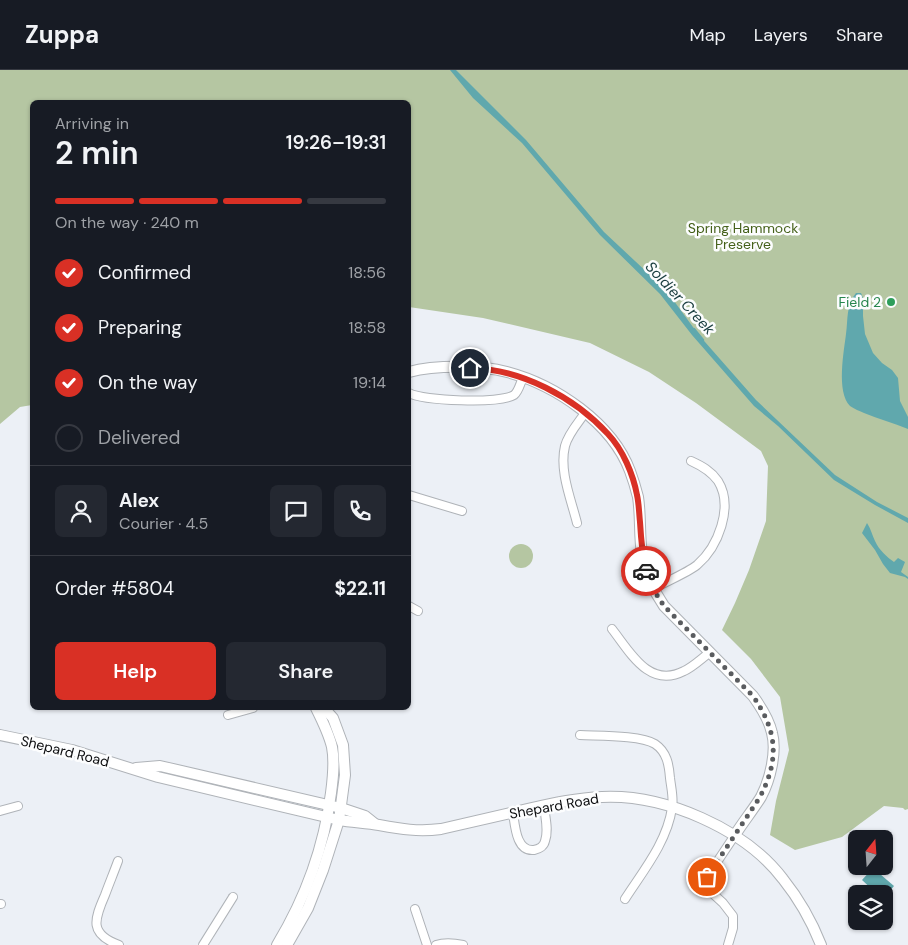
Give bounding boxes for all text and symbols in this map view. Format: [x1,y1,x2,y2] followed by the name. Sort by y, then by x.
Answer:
[25,19,99,50] text: Zuppa
[690,23,726,47] text: Map
[754,23,808,47] text: Layers
[836,23,883,47] text: Share
[55,113,129,134] text: Arriving in
[286,130,386,155] text: 19:26–19:31
[55,132,139,174] text: 2 min
[55,212,199,233] text: On the way · 240 m
[688,219,798,253] park label: Spring Hammock Preserve
[641,257,719,339] water label: Soldier Creek
[55,259,83,287] icon: check
[98,260,191,285] text: Confirmed
[348,262,386,283] text: 18:56
[839,293,881,311] place label: Field 2
[885,296,897,308] marker: Field 2
[55,314,83,342] icon: check
[98,315,182,340] text: Preparing
[349,317,386,338] text: 18:58
[449,347,491,389] pin
[456,354,484,382] icon: home
[55,369,83,397] icon: check
[98,370,198,395] text: On the way
[353,372,386,393] text: 19:14
[98,425,180,450] text: Delivered
[55,485,107,537] button: person
[270,485,322,537] button: chat
[334,485,386,537] button: phone
[119,488,159,513] text: Alex
[119,513,208,534] text: Courier · 4.5
[621,546,671,596] courier
[632,557,660,585] icon: car
[55,576,174,601] text: Order #5804
[335,576,386,601] text: $22.11
[55,642,216,700] button: Help
[226,642,386,700] button: Share
[19,731,111,771] street label: Shepard Road
[508,789,600,823] street label: Shepard Road
[848,830,892,875] north arrow
[848,830,893,930] map controls
[686,856,728,898] pin
[693,863,721,891] icon: bag
[848,885,893,930] button: layers

